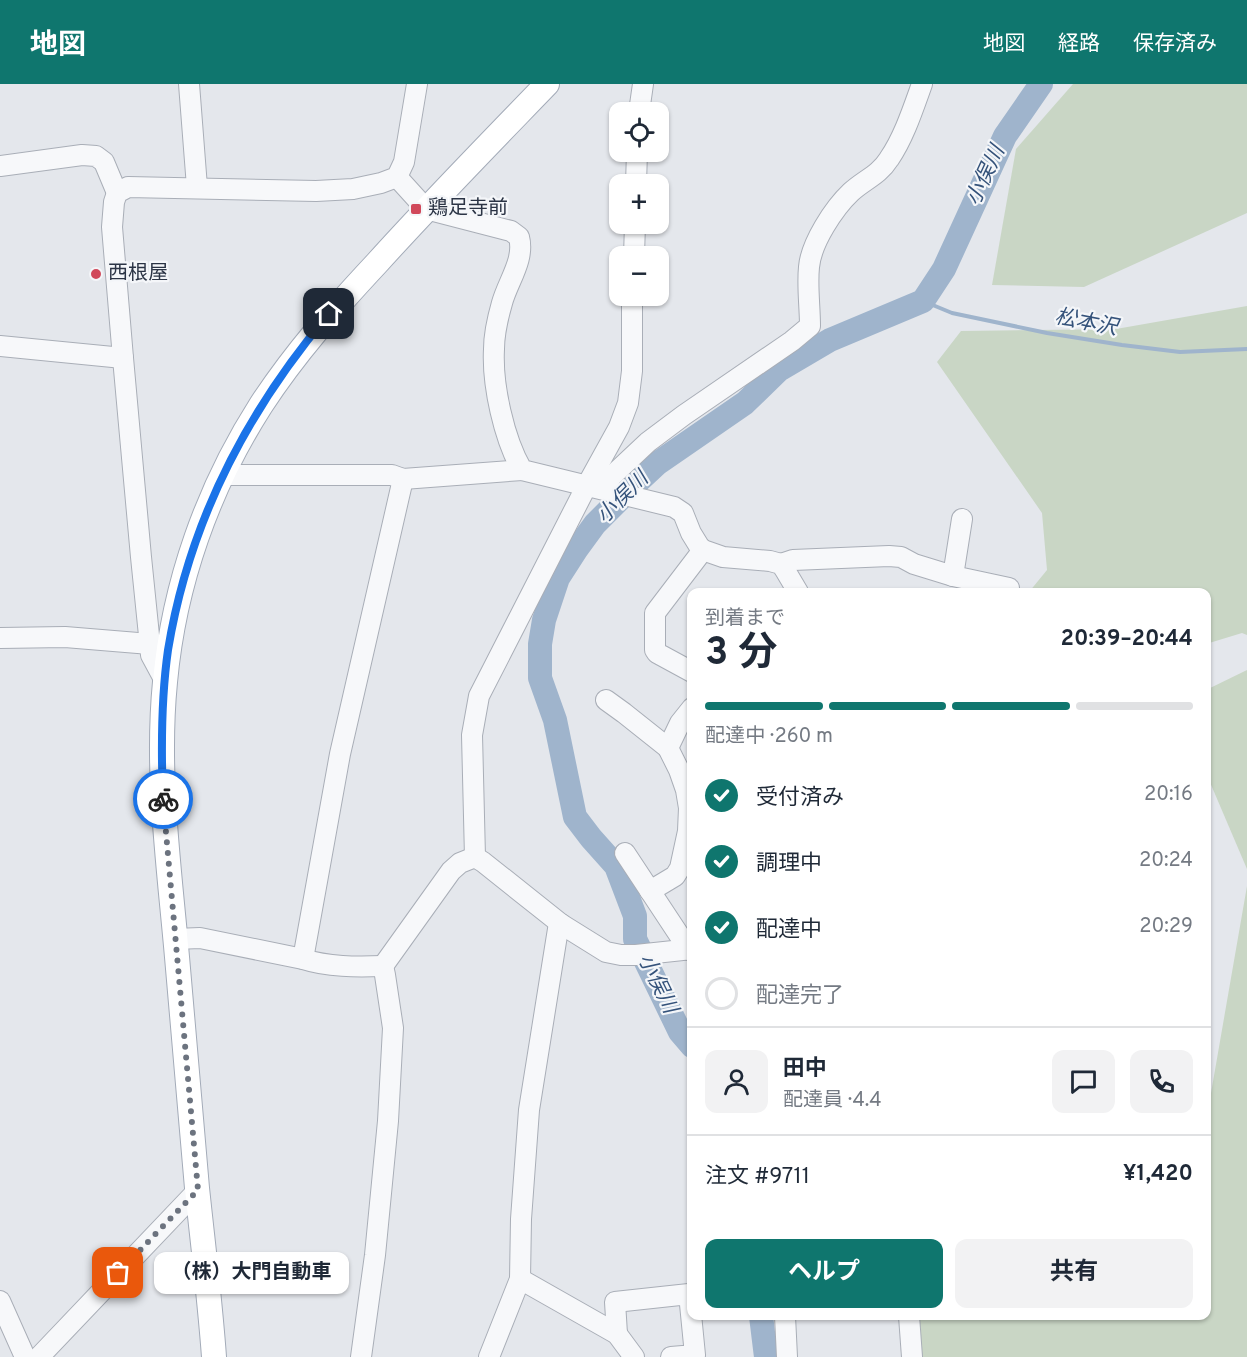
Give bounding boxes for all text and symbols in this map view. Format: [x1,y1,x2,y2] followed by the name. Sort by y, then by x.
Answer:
[30,28,86,64] text: 地図
[983,31,1025,58] text: 地図
[1058,31,1100,58] text: 経路
[1133,31,1217,58] text: 保存済み
[609,102,669,306] map controls
[609,102,669,162] button: locate
[960,140,1012,210] water label: 小俣川
[609,174,669,234] button: +
[428,196,508,222] place label: 鶏足寺前
[409,202,423,216] marker: 鶏足寺前
[609,246,669,306] button: −
[108,261,168,287] place label: 西根屋
[89,267,103,281] marker: 西根屋
[303,288,354,339] pin
[312,297,345,330] icon: home
[1053,304,1122,343] water label: 松本沢
[591,465,656,530] water label: 小俣川
[705,606,785,632] text: 到着まで
[1060,626,1193,653] text: 20:39–20:44
[705,630,777,679] text: 3 分
[705,724,833,750] text: 配達中 · 260 m
[133,769,193,829] courier
[705,779,738,812] icon: check
[1144,782,1193,808] text: 20:16
[147,783,180,816] icon: bike
[756,785,844,812] text: 受付済み
[705,845,738,878] icon: check
[1139,848,1193,874] text: 20:24
[756,851,822,878] text: 調理中
[705,911,738,944] icon: check
[1139,914,1193,940] text: 20:29
[756,917,822,944] text: 配達中
[631,950,684,1020] water label: 小俣川
[756,983,844,1010] text: 配達完了
[705,1050,768,1113] button: person
[1052,1050,1115,1113] button: chat
[1130,1050,1193,1113] button: phone
[783,1056,827,1083] text: 田中
[783,1088,882,1114] text: 配達員 · 4.4
[1123,1161,1193,1188] text: ¥1,420
[705,1164,810,1191] text: 注文 #9711
[705,1239,943,1308] button: ヘルプ
[955,1239,1193,1308] button: 共有
[92,1247,143,1298] pin
[154,1252,349,1294] callout: （株）大門自動車
[101,1256,134,1289] icon: bag
[172,1260,332,1286] text: （株）大門自動車

